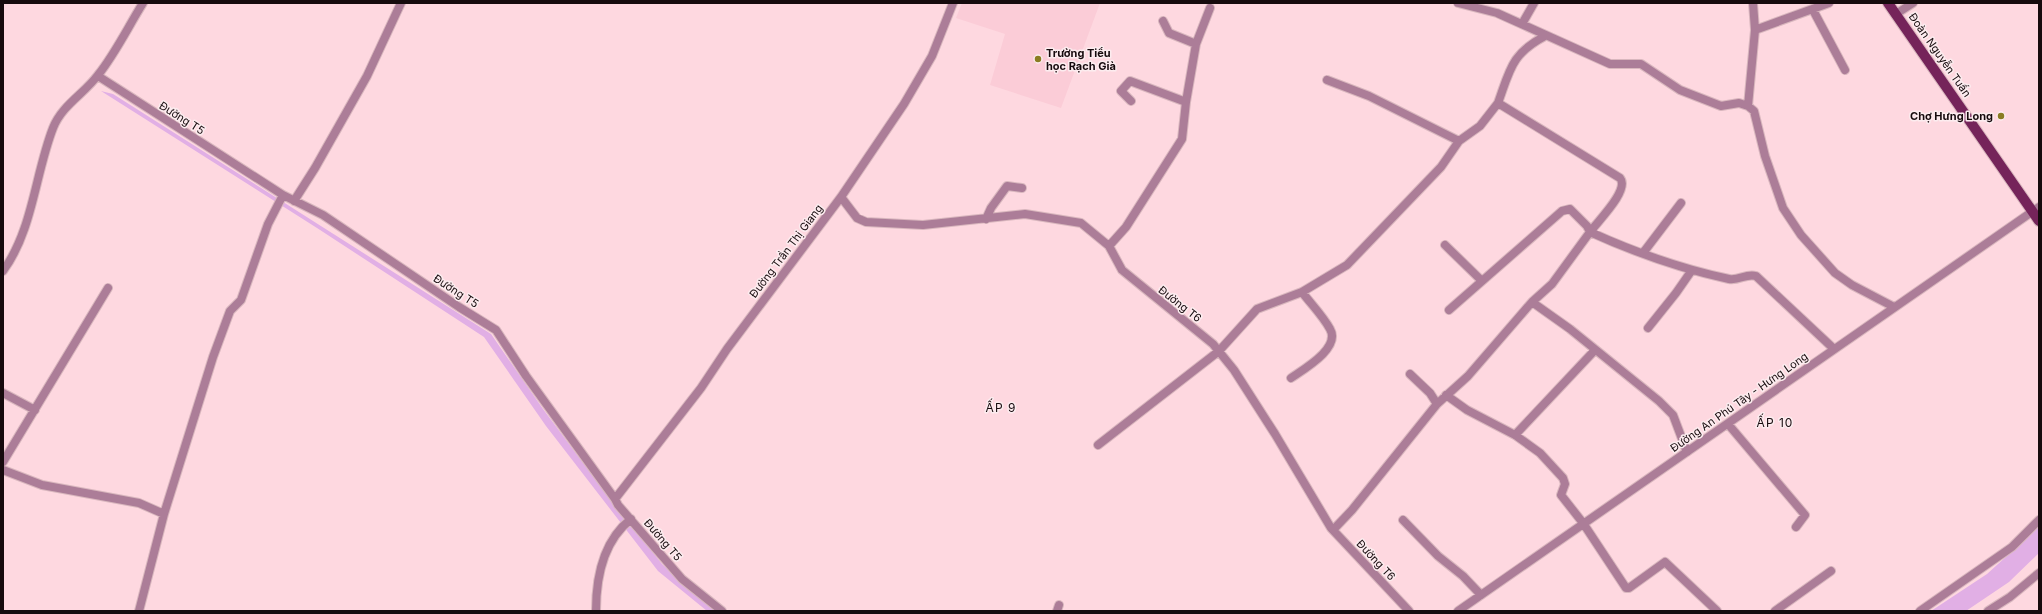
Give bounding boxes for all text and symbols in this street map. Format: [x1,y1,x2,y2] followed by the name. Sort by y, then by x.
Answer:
[1906,10,1975,100] street label: Đoàn Nguyễn Tuấn
[1046,46,1116,73] place label: Trường Tiểu học Rạch Già
[1033,54,1043,64] marker: Trường Tiểu học Rạch Già
[157,99,208,138] street label: Đường T5
[1910,109,1993,123] place label: Chợ Hưng Long
[1996,111,2006,121] marker: Chợ Hưng Long
[746,202,826,300] street label: Đường Trần Thị Giang
[431,271,481,311] street label: Đường T5
[1156,283,1204,325] street label: Đường T6
[1668,349,1810,455] street label: Đường An Phú Tây - Hưng Long
[986,398,1016,415] district label: ẤP 9
[1757,413,1793,430] district label: ẤP 10
[641,516,685,564] street label: Đường T5
[1354,537,1399,583] street label: Đường T6

